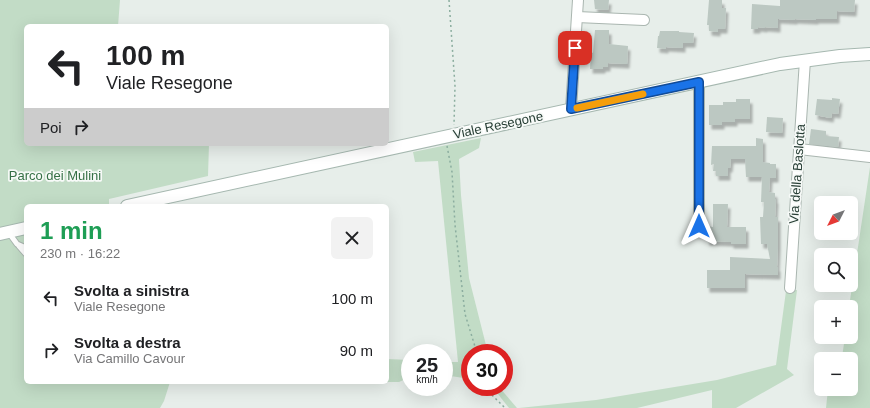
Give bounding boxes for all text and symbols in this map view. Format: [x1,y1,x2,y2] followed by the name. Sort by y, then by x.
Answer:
[558,31,592,65] pin
[564,37,586,59] icon: arrive
[40,40,92,92] icon: left
[106,40,185,71] text: 100 m
[106,73,233,93] text: Viale Resegone
[452,108,544,142] street label: Viale Resegone
[70,116,92,138] icon: right
[40,119,62,136] text: Poi
[786,123,808,225] street label: Via della Baslotta
[9,168,101,183] park label: Parco dei Mulini
[814,196,858,240] north arrow
[814,196,858,396] map controls
[678,205,720,247] position arrow
[40,217,103,244] text: 1 min
[331,217,373,259] button: close
[40,246,120,261] text: 230 m · 16:22
[814,248,858,292] button: search
[74,282,189,299] text: Svolta a sinistra
[40,287,62,309] icon: left
[331,290,373,307] text: 100 m
[74,299,166,314] text: Viale Resegone
[814,300,858,344] button: +
[74,334,181,351] text: Svolta a destra
[40,339,62,361] icon: right
[340,342,373,359] text: 90 m
[461,344,513,396] speed limit sign: 30
[74,351,185,366] text: Via Camillo Cavour
[814,352,858,396] button: −
[416,354,438,376] text: 25
[416,374,438,385] text: km/h

